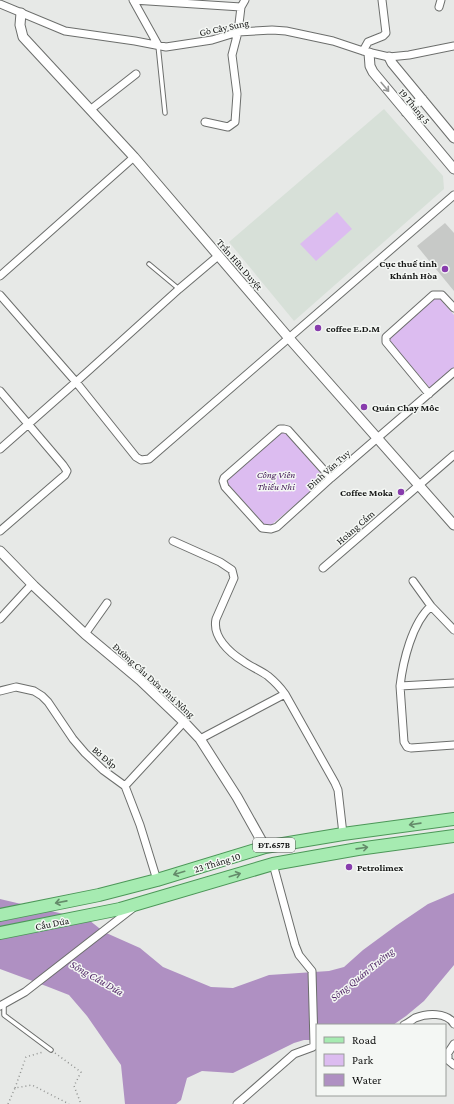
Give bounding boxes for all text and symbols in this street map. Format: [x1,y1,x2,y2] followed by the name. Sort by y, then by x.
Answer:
[198,17,250,38] street label: Gò Cây Sung
[381,81,390,92] one-way arrow
[397,87,433,126] street label: 19 Tháng 5
[215,237,265,293] street label: Trần Hữu Duyệt
[379,258,437,281] place label: Cục thuế tỉnh Khánh Hòa
[440,264,450,274] marker: Cục thuế tỉnh Khánh Hòa
[313,323,323,333] marker: coffee E.D.M
[326,323,380,334] place label: coffee E.D.M
[359,402,369,412] marker: Quán Chay Môc
[372,402,439,413] place label: Quán Chay Môc
[304,447,352,492] street label: Đinh Văn Tuy
[257,469,295,492] park label: Công Viên Thiếu Nhi
[340,487,393,498] place label: Coffee Moka
[396,487,406,497] marker: Coffee Moka
[334,508,377,547] street label: Hoàng Cầm
[111,641,197,720] street label: Đường Cầu Dứa-Phú Nông
[90,744,119,771] street label: Bờ Đắp
[409,820,422,828] one-way arrow
[253,838,295,852] road number: ĐT.657B
[355,844,368,852] one-way arrow
[193,850,242,875] street label: 23 Tháng 10
[344,862,354,872] marker: Petrolimex
[357,862,404,873] place label: Petrolimex
[173,870,186,877] one-way arrow
[228,871,241,878] one-way arrow
[55,899,68,907] one-way arrow
[34,915,70,932] street label: Cầu Dứa
[328,944,398,1004] water label: Sông Quán Trường
[68,958,126,999] water label: Sông Cầu Dứa
[316,1024,446,1096] legend
[352,1033,377,1047] text: Road
[352,1053,374,1067] text: Park
[352,1073,382,1087] text: Water

